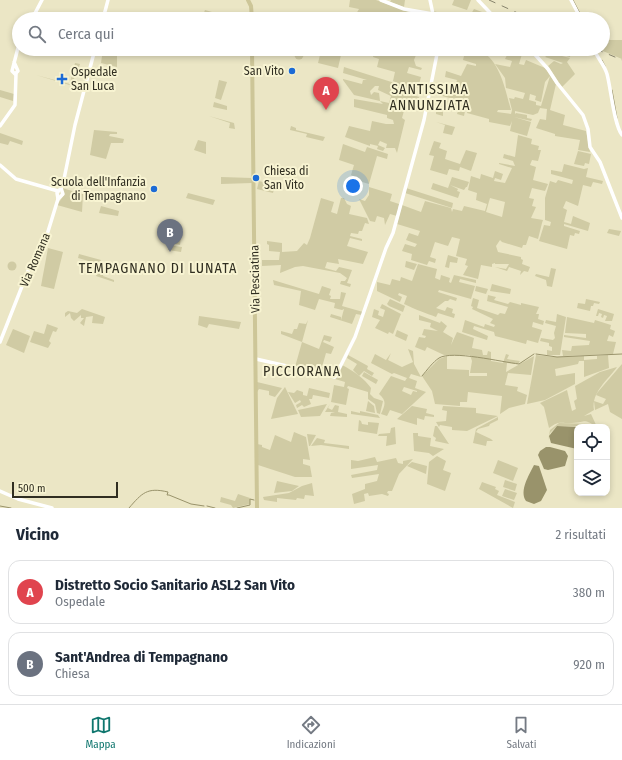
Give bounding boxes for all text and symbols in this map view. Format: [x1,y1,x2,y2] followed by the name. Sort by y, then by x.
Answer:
[12,12,610,56] search box
[26,23,48,45] icon: search
[58,25,114,43] text: Cerca qui
[244,64,284,78] place label: San Vito
[71,65,117,93] place label: Ospedale San Luca
[287,66,297,76] marker: San Vito
[56,73,68,85] marker: Ospedale San Luca
[313,77,339,110] pin: A
[389,81,471,114] district label: SANTISSIMA ANNUNZIATA
[264,164,308,192] place label: Chiesa di San Vito
[251,173,261,183] marker: Chiesa di San Vito
[51,175,146,203] place label: Scuola dell'Infanzia di Tempagnano
[343,176,363,196] your location
[149,184,159,194] marker: Scuola dell'Infanzia di Tempagnano
[157,219,183,252] pin: B
[17,231,53,289] street label: Via Romana
[247,245,263,313] street label: Via Pesciatina
[79,260,237,277] district label: TEMPAGNANO DI LUNATA
[263,363,341,380] district label: PICCIORANA
[574,424,610,496] map controls
[574,424,610,460] button: locate
[574,460,610,496] button: layers
[12,480,118,499] scale bar
[18,482,46,495] text: 500 m
[16,524,59,545] text: Vicino
[556,527,606,542] text: 2 risultati
[55,576,295,594] text: Distretto Socio Sanitario ASL2 San Vito
[26,585,34,600] text: A
[573,585,605,600] text: 380 m
[55,594,105,609] text: Ospedale
[55,648,228,666] text: Sant'Andrea di Tempagnano
[26,657,34,672] text: B
[573,657,605,672] text: 920 m
[55,666,90,681] text: Chiesa
[85,714,116,751] tab: Mappa
[287,714,335,751] tab: Indicazioni
[506,714,536,751] tab: Salvati

